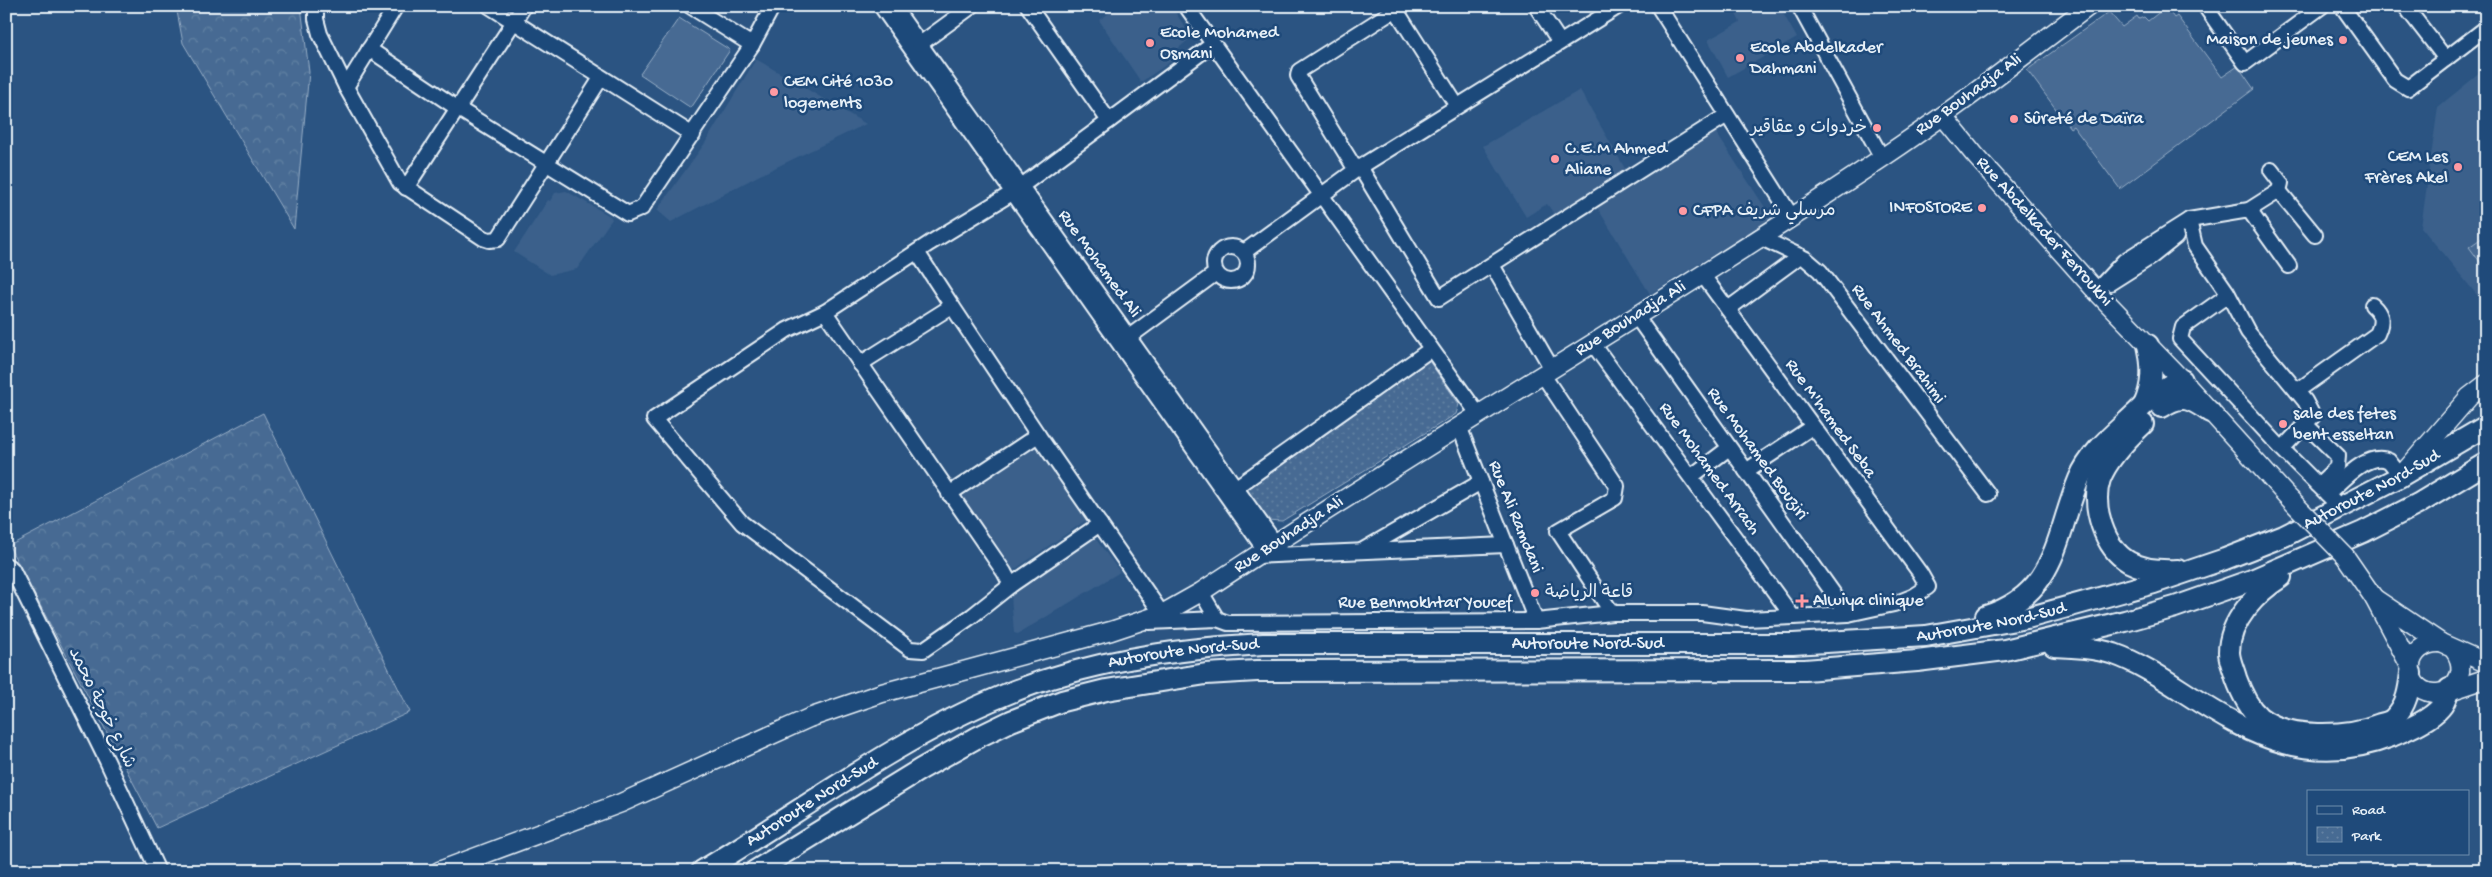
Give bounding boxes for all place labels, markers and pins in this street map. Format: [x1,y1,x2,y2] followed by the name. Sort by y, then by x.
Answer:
[1160,23,1280,65] place label: Ecole Mohamed Osmani
[2206,30,2334,51] place label: Maison de jeunes
[2337,34,2349,46] marker: Maison de jeunes
[1144,37,1156,49] marker: Ecole Mohamed Osmani
[1749,38,1884,80] place label: Ecole Abdelkader Dahmani
[1734,52,1746,64] marker: Ecole Abdelkader Dahmani
[784,72,893,114] place label: CEM Cité 1030 logements
[768,86,780,98] marker: CEM Cité 1030 logements
[2024,109,2144,130] place label: Sûreté de Daïra
[2008,113,2020,125] marker: Sûreté de Daïra
[1749,118,1867,139] place label: خردوات و عقاقير
[1871,122,1883,134] marker: خردوات و عقاقير
[1565,139,1668,181] place label: C.E.M Ahmed Aliane
[2364,147,2449,189] place label: CEM Les Frères Akel
[1549,153,1561,165] marker: C.E.M Ahmed Aliane
[2452,161,2464,173] marker: CEM Les Frères Akel
[1889,198,1973,219] place label: INFOSTORE
[1693,201,1836,225] place label: CFPA مرسلي شريف
[1976,202,1988,214] marker: INFOSTORE
[1677,205,1689,217] marker: CFPA مرسلي شريف
[2293,404,2397,446] place label: sale des fetes bent esseltan
[2277,418,2289,430] marker: sale des fetes bent esseltan
[1545,583,1633,604] place label: قاعة الرياضة
[1529,587,1541,599] marker: قاعة الرياضة
[1813,591,1924,612] place label: Alwiya clinique
[1795,594,1809,608] marker: Alwiya clinique

